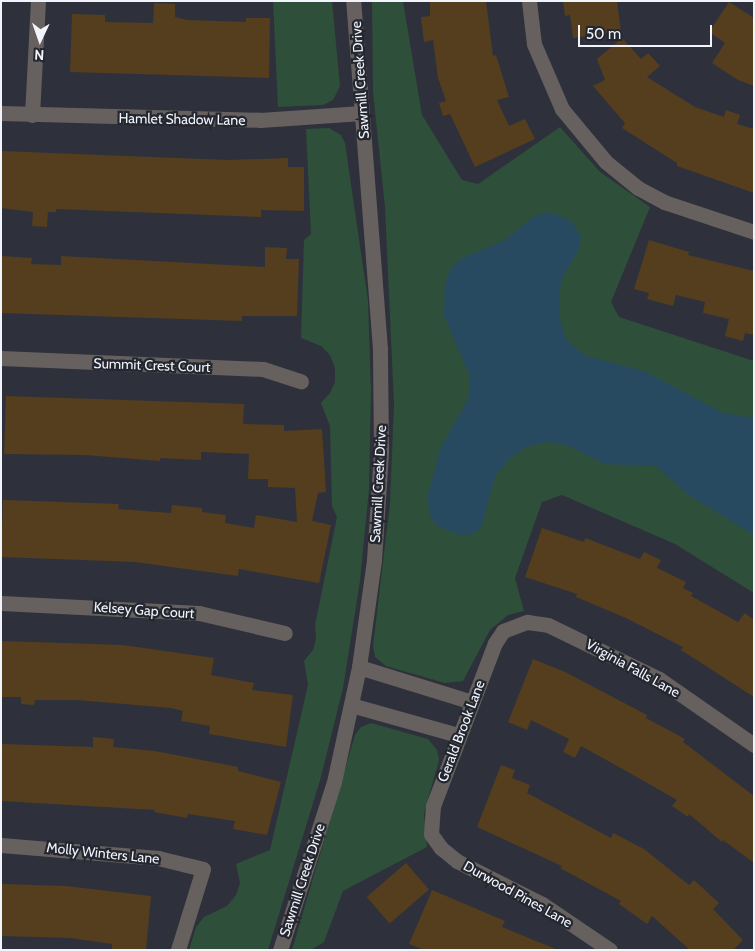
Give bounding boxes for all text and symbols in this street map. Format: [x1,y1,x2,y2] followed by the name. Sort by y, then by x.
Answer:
[15,15,65,65] north arrow
[580,15,714,47] scale bar
[348,21,372,139] street label: Sawmill Creek Drive
[586,25,621,43] text: 50 m
[34,46,45,64] text: N
[118,109,246,129] street label: Hamlet Shadow Lane
[93,355,211,375] street label: Summit Crest Court
[367,425,389,543] street label: Sawmill Creek Drive
[93,598,195,622] street label: Kelsey Gap Court
[583,635,683,701] street label: Virginia Falls Lane
[434,678,488,784] street label: Gerald Brook Lane
[276,821,328,939] street label: Sawmill Creek Drive
[46,839,160,867] street label: Molly Winters Lane
[461,857,575,931] street label: Durwood Pines Lane

